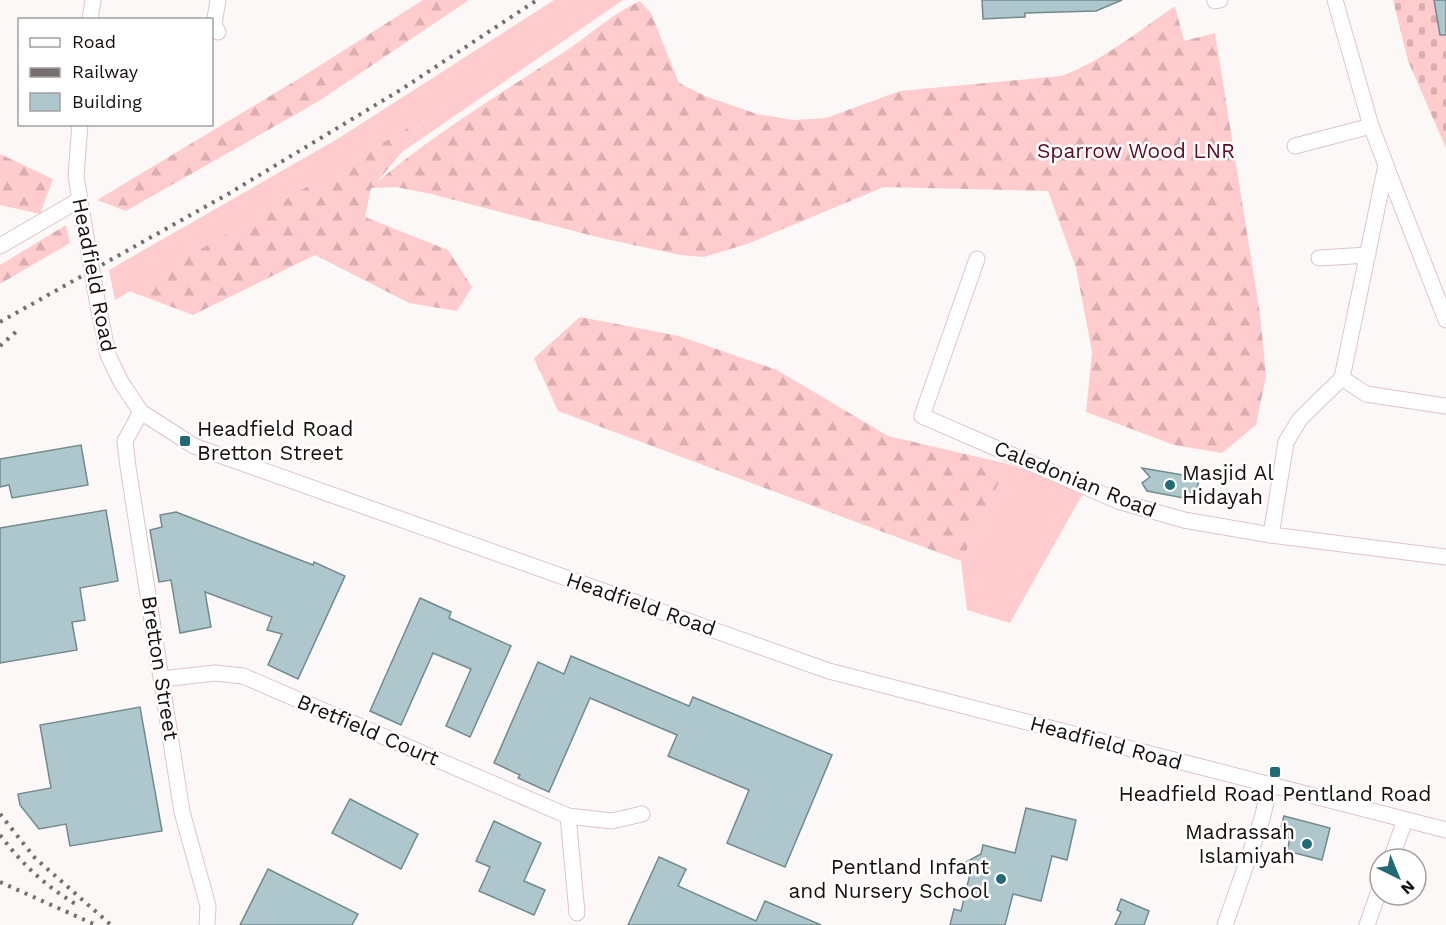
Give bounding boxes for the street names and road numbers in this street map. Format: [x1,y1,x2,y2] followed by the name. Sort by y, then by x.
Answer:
[67,196,122,354] street label: Headfield Road
[991,435,1160,522] street label: Caledonian Road
[563,566,719,641] street label: Headfield Road
[137,594,184,742] street label: Bretton Street
[294,688,443,771] street label: Bretfield Court
[1027,710,1185,775] street label: Headfield Road

